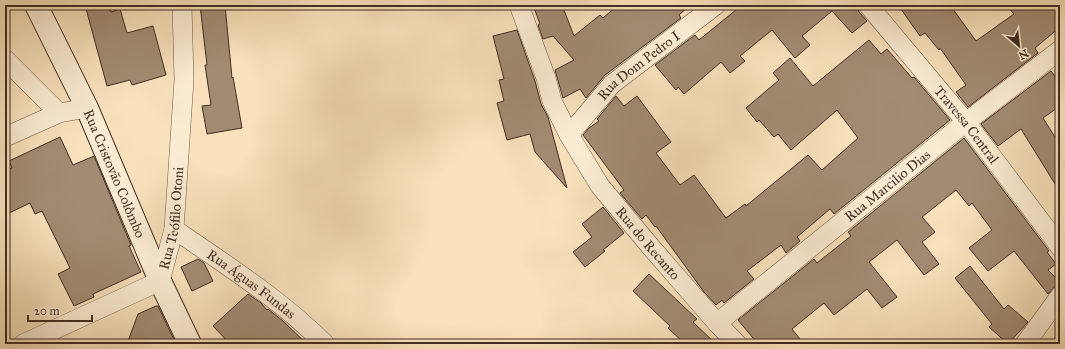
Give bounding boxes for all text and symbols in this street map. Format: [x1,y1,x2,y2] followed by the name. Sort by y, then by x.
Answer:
[999,26,1039,66] north arrow
[594,28,683,104] street label: Rua Dom Pedro I
[1016,46,1031,63] text: N
[930,82,1002,167] street label: Travessa Central
[80,107,149,241] street label: Rua Cristovão Colômbo
[841,146,934,225] street label: Rua Marcilio Dias
[155,166,187,271] street label: Rua Teófilo Otoni
[612,204,683,283] street label: Rua do Recanto
[204,246,299,322] street label: Rua Águas Fundas
[28,297,92,323] scale bar
[34,304,60,318] text: 20 m

